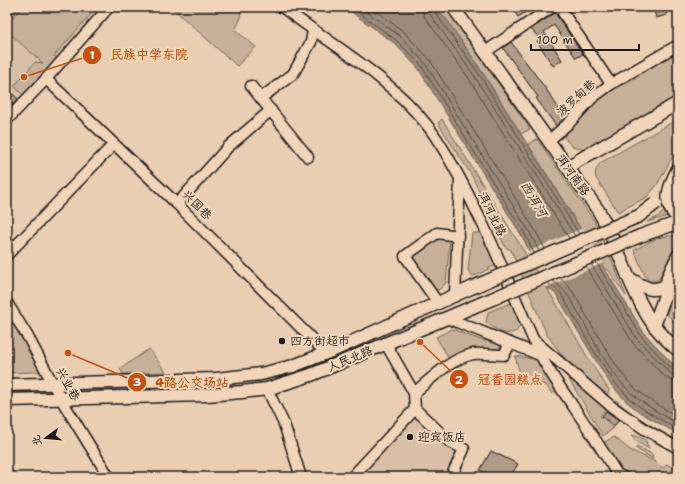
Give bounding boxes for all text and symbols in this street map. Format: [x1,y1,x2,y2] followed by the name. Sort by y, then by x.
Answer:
[531,26,639,52] scale bar
[537,32,573,48] text: 100 m
[82,42,196,67] callout: 民族中学东院
[110,46,188,63] text: 民族中学东院
[89,47,95,63] text: 1
[553,76,599,120] street label: 波罗甸巷
[552,151,594,199] street label: 洱河南路
[517,178,552,222] water label: 西洱河
[179,187,215,223] street label: 兴国巷
[474,189,510,239] street label: 洱河北路
[290,333,350,349] place label: 四方街超市
[277,336,287,346] marker: 四方街超市
[325,342,375,376] street label: 人民北路
[52,364,84,404] street label: 兴业巷
[449,367,550,392] callout: 冠香园糕点
[127,370,237,395] callout: 4路公交场站
[477,371,543,388] text: 冠香园糕点
[455,372,464,388] text: 2
[133,374,141,390] text: 3
[155,374,229,391] text: 4路公交场站
[26,418,66,458] north arrow
[418,429,466,445] place label: 迎宾饭店
[405,432,415,442] marker: 迎宾饭店
[28,433,46,448] text: 北

